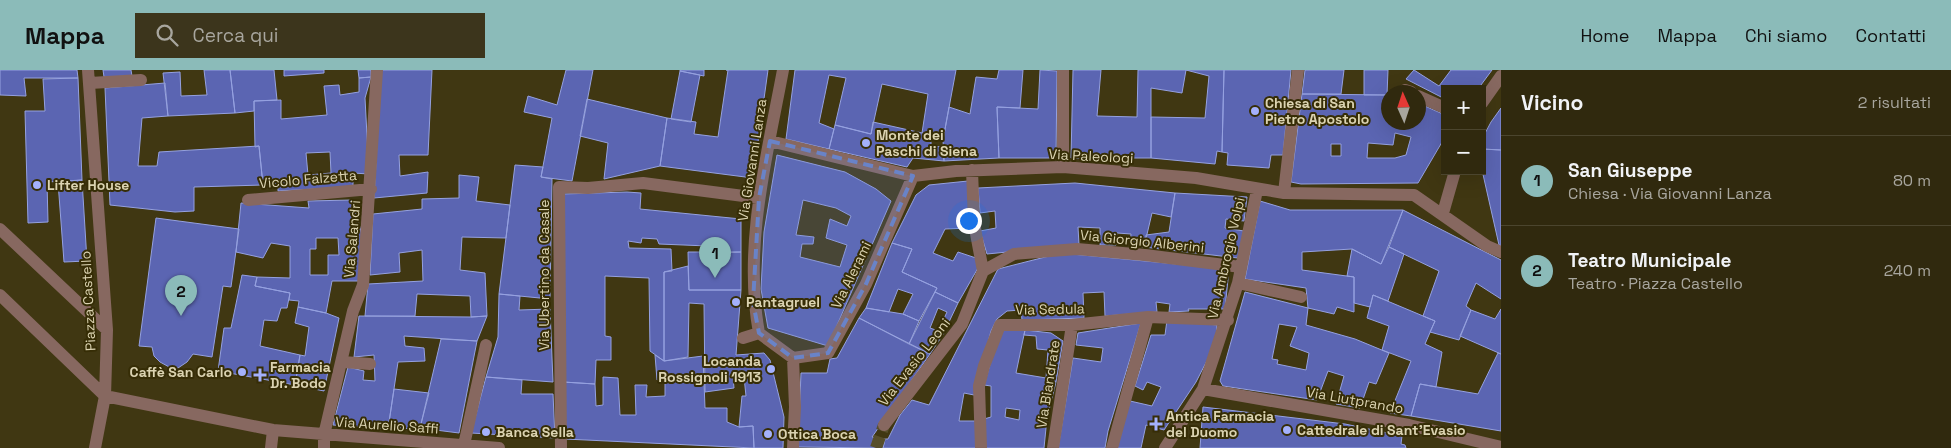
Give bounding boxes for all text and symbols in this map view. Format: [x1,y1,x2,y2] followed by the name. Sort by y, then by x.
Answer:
[135,13,485,58] search box
[25,20,105,51] text: Mappa
[153,21,181,49] icon: search
[193,23,279,48] text: Cerca qui
[1580,24,1630,47] text: Home
[1658,24,1717,47] text: Mappa
[1745,24,1827,47] text: Chi siamo
[1855,24,1926,47] text: Contatti
[1381,85,1426,130] north arrow
[1441,85,1486,175] map controls
[1441,85,1486,130] button: +
[1521,89,1583,116] text: Vicino
[1858,92,1931,113] text: 2 risultati
[1265,94,1369,128] place label: Chiesa di San Pietro Apostolo
[733,97,771,223] street label: Via Giovanni Lanza
[1249,105,1261,117] marker: Chiesa di San Pietro Apostolo
[876,126,977,160] place label: Monte dei Paschi di Siena
[1441,130,1486,175] button: −
[860,137,872,149] marker: Monte dei Paschi di Siena
[1048,145,1134,167] street label: Via Paleologi
[1568,158,1693,183] text: San Giuseppe
[258,166,358,192] street label: Vicolo Falzetta
[1533,170,1541,191] text: 1
[1893,170,1931,191] text: 80 m
[47,176,129,194] place label: Lifter House
[31,179,43,191] marker: Lifter House
[1568,183,1772,204] text: Chiesa · Via Giovanni Lanza
[1203,195,1249,321] street label: Via Ambrogio Volpi
[340,199,364,279] street label: Via Salandri
[535,199,553,351] street label: Via Ubertino da Casale
[956,208,982,234] your location
[1079,226,1205,256] street label: Via Giorgio Alberini
[699,237,731,278] pin: 1
[827,238,875,312] street label: Via Alerami
[1568,248,1731,273] text: Teatro Municipale
[76,250,100,352] street label: Piazza Castello
[1532,260,1542,281] text: 2
[1884,260,1931,281] text: 240 m
[1568,273,1743,294] text: Teatro · Piazza Castello
[165,275,197,316] pin: 2
[746,293,820,311] place label: Pantagruel
[730,296,742,308] marker: Pantagruel
[1015,299,1085,319] street label: Via Sedula
[874,314,954,410] street label: Via Evasio Leoni
[1032,339,1064,429] street label: Via Biandrate
[658,352,761,386] place label: Locanda Rossignoli 1913
[270,358,331,392] place label: Farmacia Dr. Bodo
[130,363,232,381] place label: Caffè San Carlo
[765,363,777,375] marker: Locanda Rossignoli 1913
[236,366,248,378] marker: Caffè San Carlo
[254,369,266,381] marker: Farmacia Dr. Bodo
[1305,383,1405,417] street label: Via Liutprando
[1166,407,1274,441] place label: Antica Farmacia del Duomo
[335,412,439,438] street label: Via Aurelio Saffi
[1150,418,1162,430] marker: Antica Farmacia del Duomo
[1297,421,1466,439] place label: Cattedrale di Sant'Evasio
[496,423,574,441] place label: Banca Sella
[1281,424,1293,436] marker: Cattedrale di Sant'Evasio
[778,425,856,443] place label: Ottica Boca
[480,426,492,438] marker: Banca Sella
[762,428,774,440] marker: Ottica Boca

